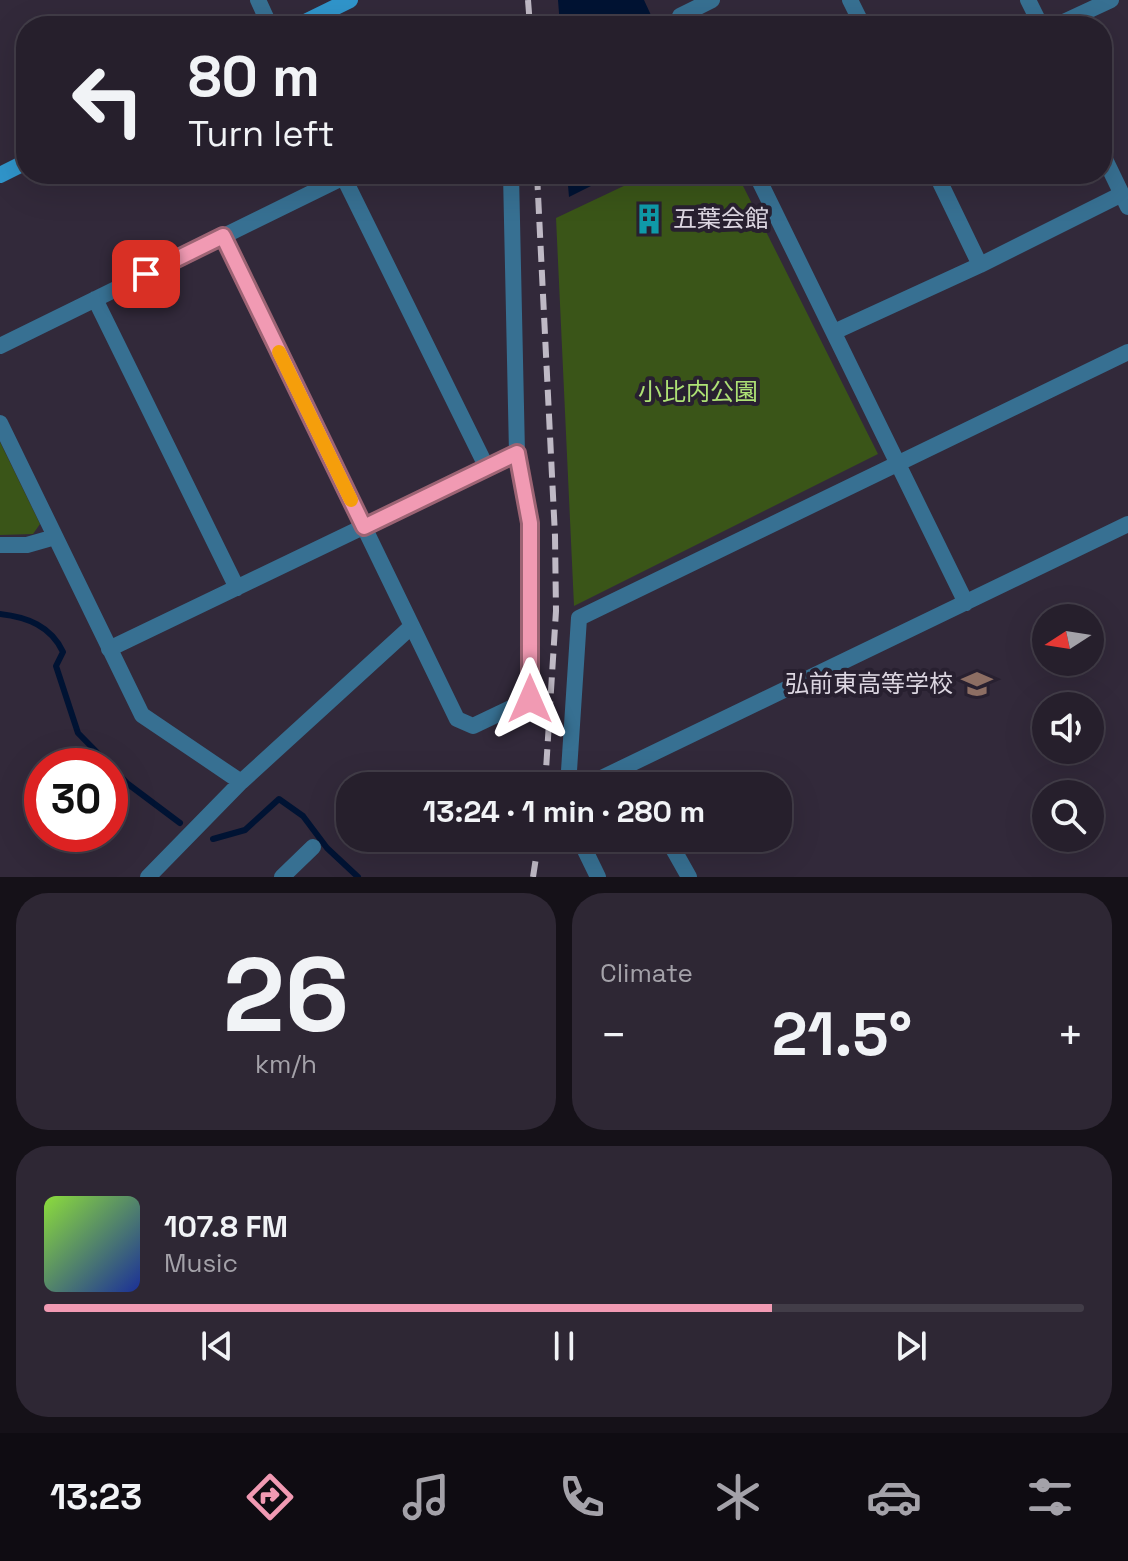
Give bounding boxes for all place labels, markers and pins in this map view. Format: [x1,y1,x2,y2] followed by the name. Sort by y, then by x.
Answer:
[632,202,666,236] building icon: 五葉会館
[673,203,769,234] place label: 五葉会館
[112,240,180,308] pin
[960,667,994,701] school or university icon: 弘前東高等学校
[785,668,953,699] place label: 弘前東高等学校

